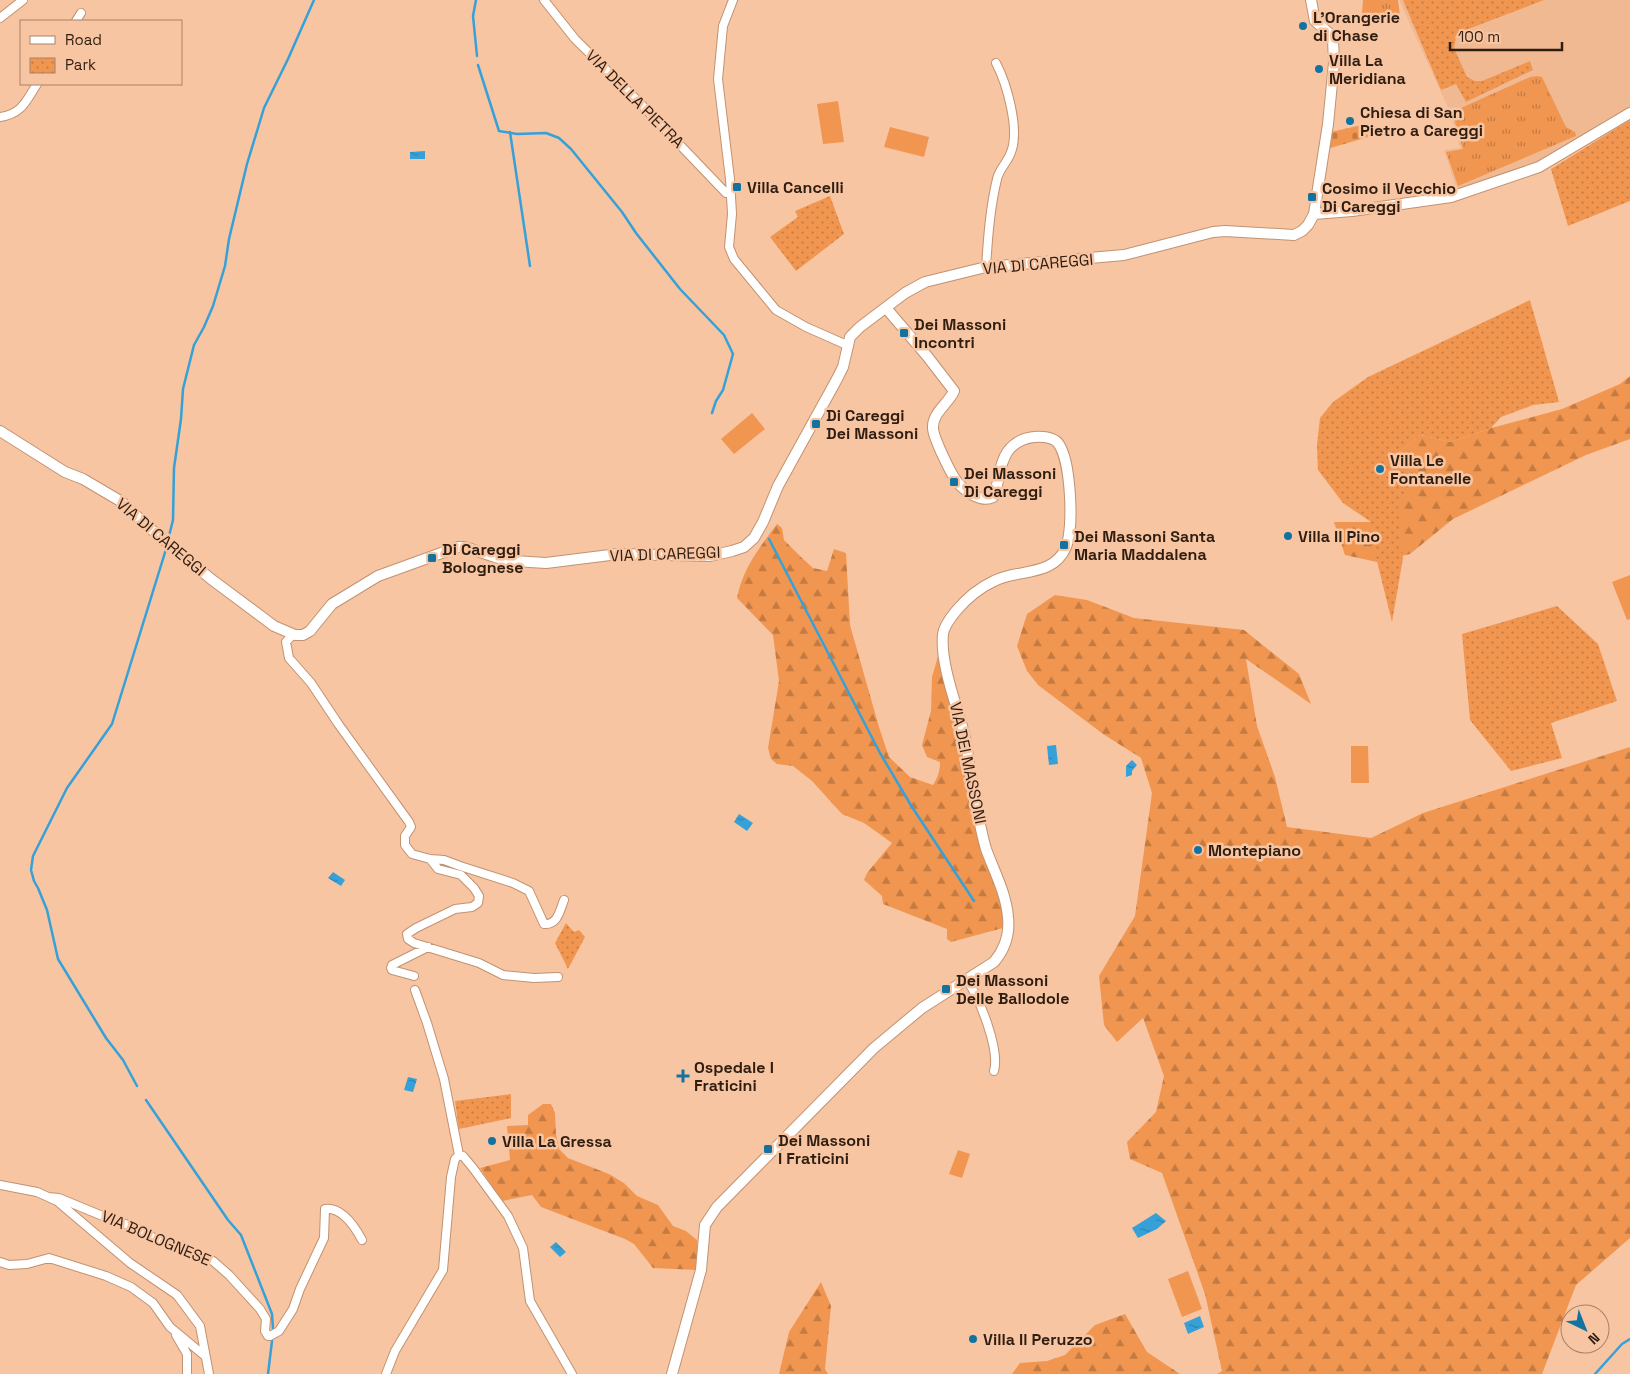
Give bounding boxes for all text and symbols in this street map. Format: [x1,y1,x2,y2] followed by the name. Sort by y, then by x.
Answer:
[1313,7,1400,46] place label: L'Orangerie di Chase
[20,20,182,85] legend
[1297,20,1309,32] marker: L'Orangerie di Chase
[1450,20,1562,52] scale bar
[1458,27,1500,46] text: 100 m
[65,30,102,49] text: Road
[581,45,689,153] street label: VIA DELLA PIETRA
[1329,50,1406,89] place label: Villa La Meridiana
[65,55,96,74] text: Park
[1313,63,1325,75] marker: Villa La Meridiana
[1360,102,1483,141] place label: Chiesa di San Pietro a Careggi
[1344,115,1356,127] marker: Chiesa di San Pietro a Careggi
[747,177,844,198] place label: Villa Cancelli
[1322,178,1456,217] place label: Cosimo il Vecchio Di Careggi
[731,181,743,193] marker: Villa Cancelli
[1306,191,1318,203] marker: Cosimo il Vecchio Di Careggi
[982,249,1094,279] street label: VIA DI CAREGGI
[914,314,1006,353] place label: Dei Massoni Incontri
[898,327,910,339] marker: Dei Massoni Incontri
[826,405,918,444] place label: Di Careggi Dei Massoni
[810,418,822,430] marker: Di Careggi Dei Massoni
[1390,450,1471,489] place label: Villa Le Fontanelle
[964,463,1056,502] place label: Dei Massoni Di Careggi
[1374,463,1386,475] marker: Villa Le Fontanelle
[948,476,960,488] marker: Dei Massoni Di Careggi
[112,493,210,581] street label: VIA DI CAREGGI
[1074,526,1215,565] place label: Dei Massoni Santa Maria Maddalena
[1298,526,1380,547] place label: Villa Il Pino
[1282,530,1294,542] marker: Villa Il Pino
[442,539,523,578] place label: Di Careggi Bolognese
[1058,539,1070,551] marker: Dei Massoni Santa Maria Maddalena
[609,542,721,566] street label: VIA DI CAREGGI
[426,552,438,564] marker: Di Careggi Bolognese
[945,700,991,826] street label: VIA DEI MASSONI
[1208,840,1301,861] place label: Montepiano
[1192,844,1204,856] marker: Montepiano
[956,970,1069,1009] place label: Dei Massoni Delle Ballodole
[940,983,952,995] marker: Dei Massoni Delle Ballodole
[694,1057,774,1096] place label: Ospedale I Fraticini
[676,1069,690,1083] marker: Ospedale I Fraticini
[778,1130,870,1169] place label: Dei Massoni I Fraticini
[502,1131,612,1152] place label: Villa La Gressa
[486,1135,498,1147] marker: Villa La Gressa
[762,1143,774,1155] marker: Dei Massoni I Fraticini
[98,1205,214,1271] street label: VIA BOLOGNESE
[1560,1304,1610,1354] north arrow
[983,1329,1093,1350] place label: Villa Il Peruzzo
[1584,1329,1603,1348] text: N
[967,1333,979,1345] marker: Villa Il Peruzzo

